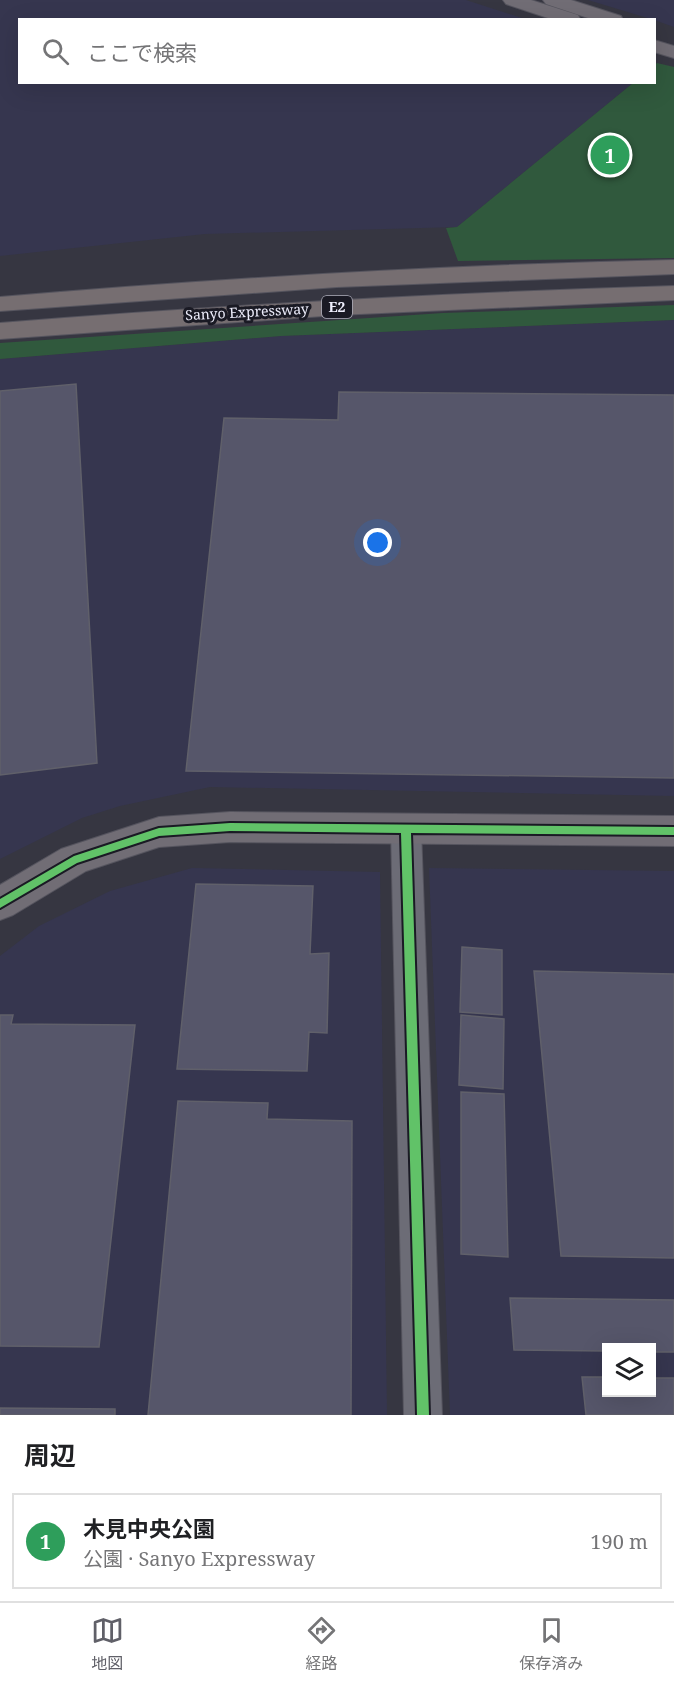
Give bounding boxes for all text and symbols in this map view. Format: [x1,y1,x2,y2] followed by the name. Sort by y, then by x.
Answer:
[18,18,656,84] search box
[39,35,72,68] icon: search
[87,37,197,67] text: ここで検索
[590,132,630,178] pin: 1
[322,296,352,318] road number: E2
[185,299,309,324] street label: Sanyo Expressway
[363,528,392,557] your location
[602,1343,656,1397] map controls
[602,1343,656,1397] button: layers
[24,1437,76,1473] text: 周辺
[83,1513,215,1543] text: 木見中央公園
[40,1528,51,1555] text: 1
[590,1528,648,1555] text: 190 m
[83,1545,315,1572] text: 公園 · Sanyo Expressway
[91,1614,124,1674] tab: 地図
[305,1614,338,1674] tab: 経路
[519,1614,583,1674] tab: 保存済み

